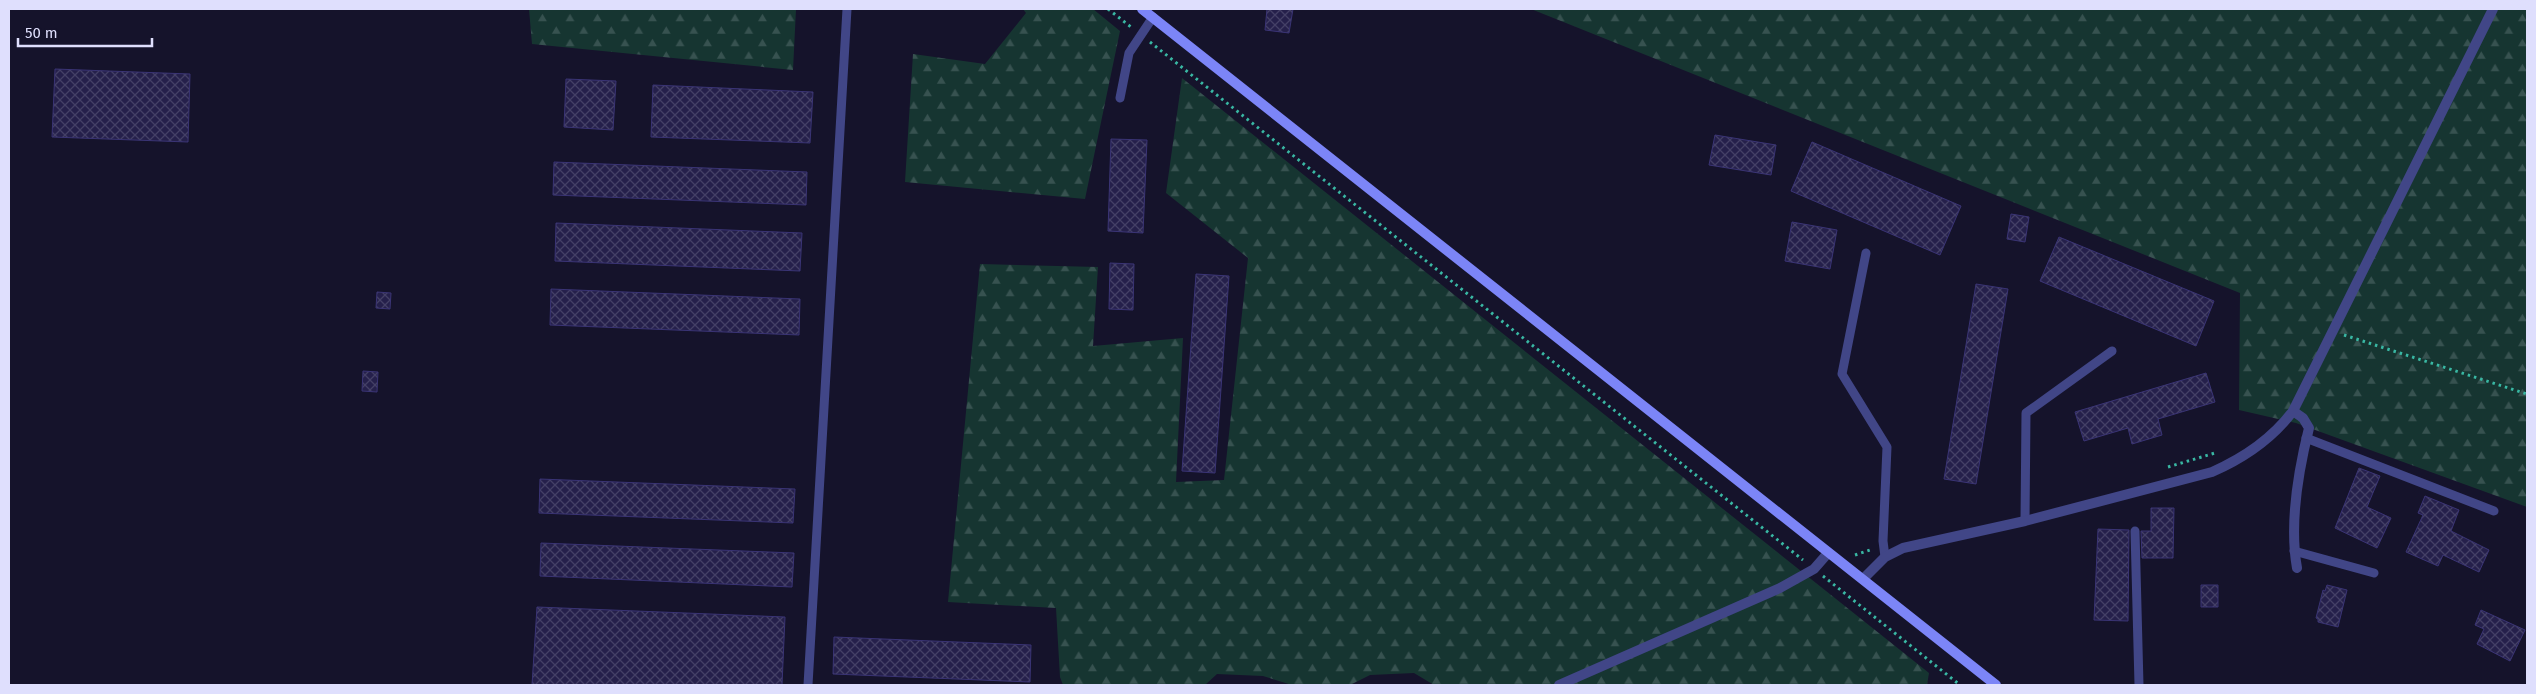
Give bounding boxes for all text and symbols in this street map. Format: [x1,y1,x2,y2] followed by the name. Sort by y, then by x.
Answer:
[18,15,151,47] scale bar
[25,24,58,42] text: 50 m

